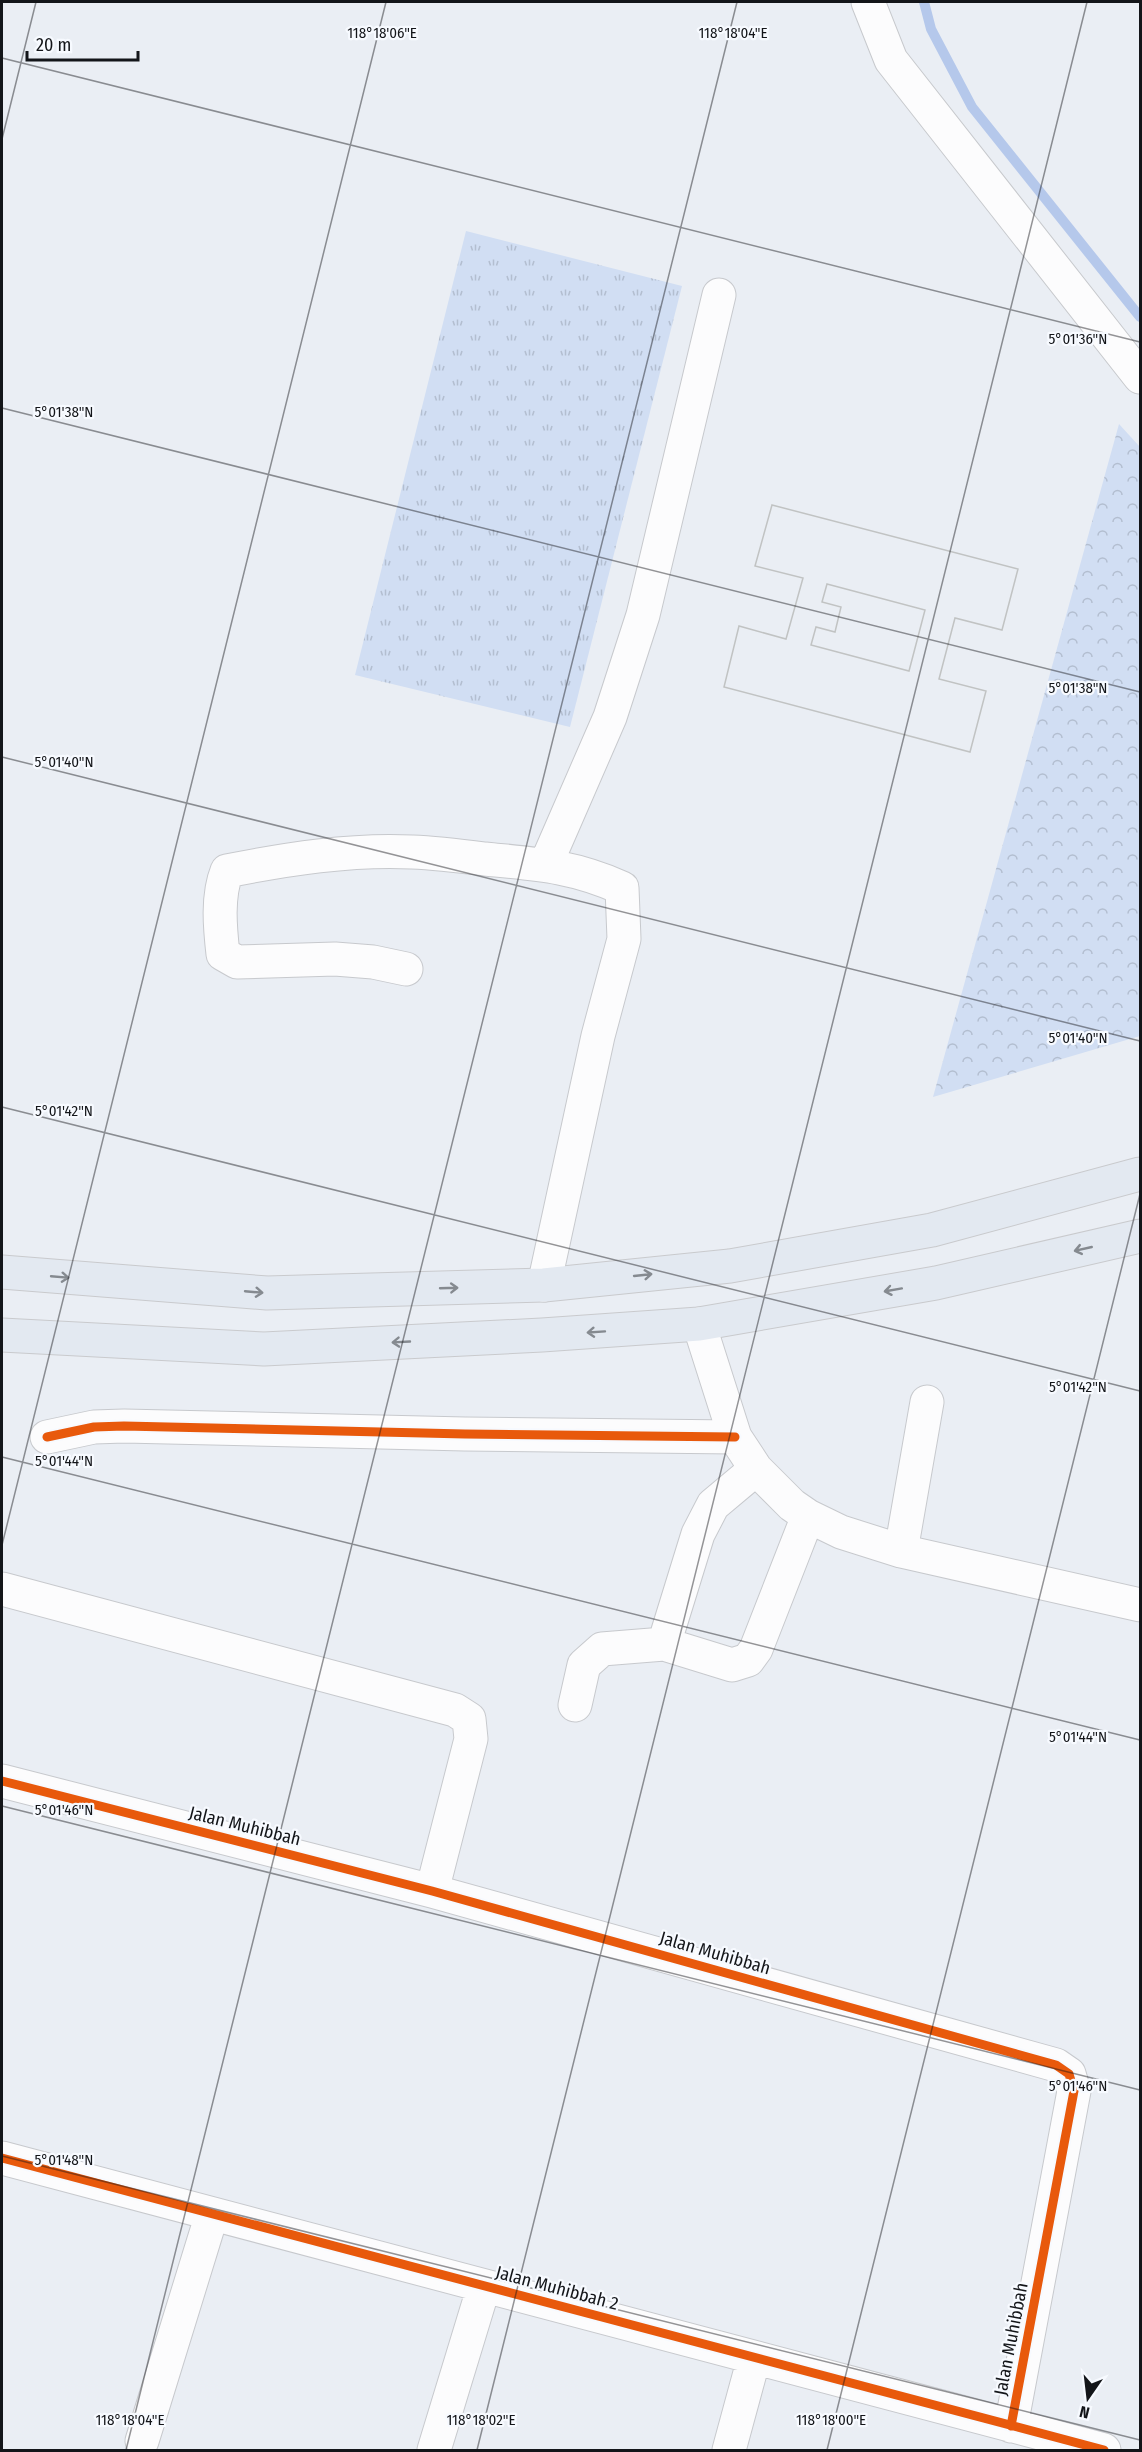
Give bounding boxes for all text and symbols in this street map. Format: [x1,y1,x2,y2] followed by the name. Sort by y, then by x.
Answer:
[27,24,138,62] scale bar
[347,24,417,42] text: 118°18'06"E
[698,24,768,42] text: 118°18'04"E
[36,34,71,56] text: 20 m
[1049,330,1107,348] text: 5°01'36"N
[35,403,93,421] text: 5°01'38"N
[1049,679,1107,697] text: 5°01'38"N
[34,753,94,771] text: 5°01'40"N
[1048,1029,1108,1047] text: 5°01'40"N
[35,1102,93,1120] text: 5°01'42"N
[1074,1244,1093,1256] one-way arrow
[633,1269,653,1280] one-way arrow
[49,1271,69,1282] one-way arrow
[439,1282,459,1293] one-way arrow
[883,1285,903,1296] one-way arrow
[244,1287,264,1298] one-way arrow
[587,1326,607,1337] one-way arrow
[392,1337,412,1348] one-way arrow
[1049,1378,1107,1396] text: 5°01'42"N
[35,1452,93,1470] text: 5°01'44"N
[1049,1728,1107,1746] text: 5°01'44"N
[35,1801,93,1819] text: 5°01'46"N
[187,1802,303,1850] street label: Jalan Muhibbah
[657,1927,773,1979] street label: Jalan Muhibbah
[1049,2077,1107,2095] text: 5°01'46"N
[35,2151,93,2169] text: 5°01'48"N
[493,2261,621,2315] street label: Jalan Muhibbah 2
[989,2281,1033,2397] street label: Jalan Muhibbah
[1058,2368,1118,2428] north arrow
[1078,2402,1091,2422] text: N
[95,2411,165,2429] text: 118°18'04"E
[446,2411,516,2429] text: 118°18'02"E
[796,2411,866,2429] text: 118°18'00"E

